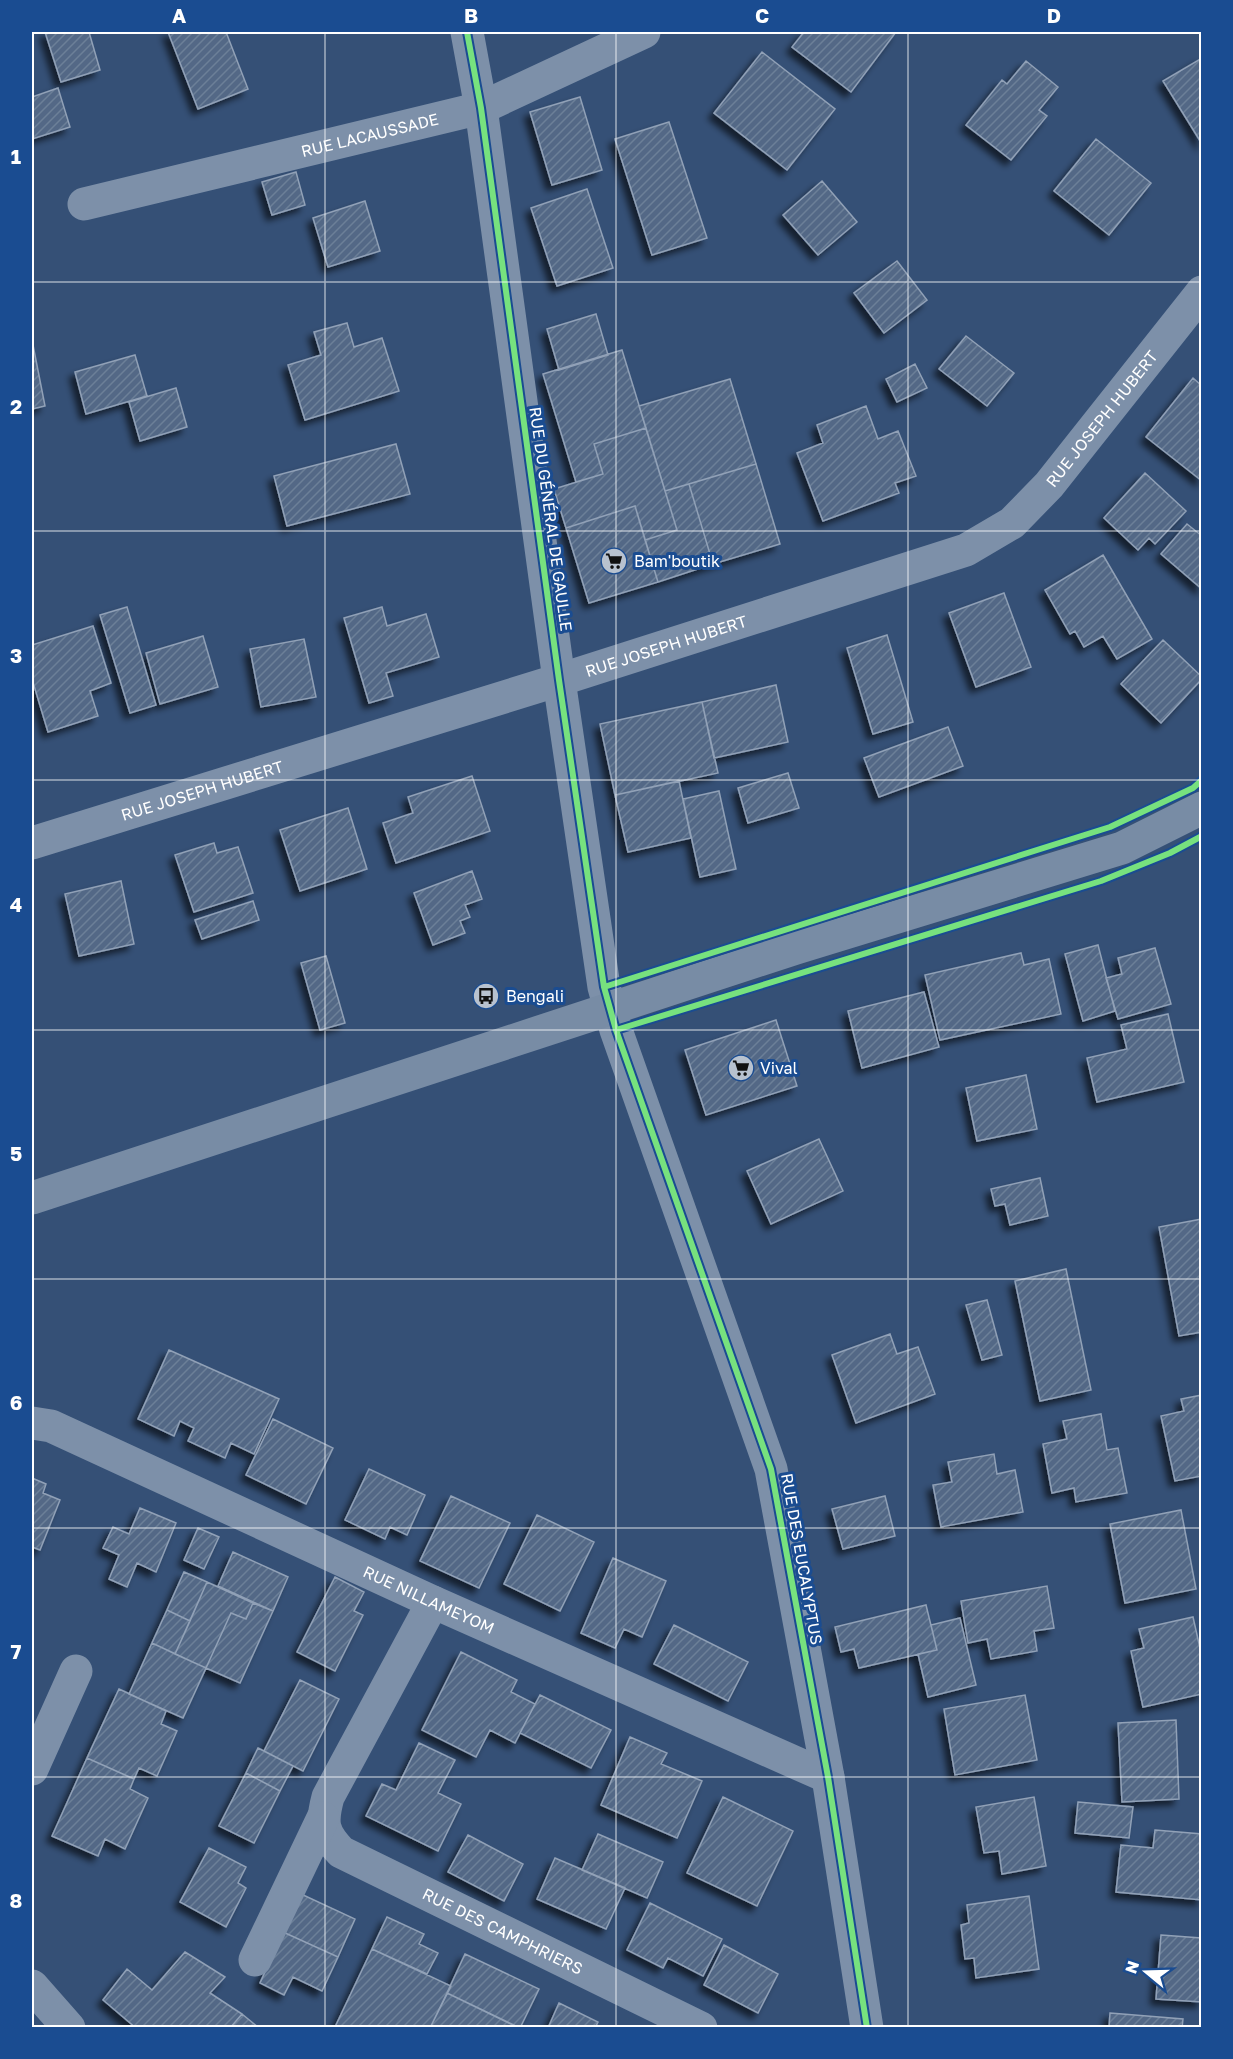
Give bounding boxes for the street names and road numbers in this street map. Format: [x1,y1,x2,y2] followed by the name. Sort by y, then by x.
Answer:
[299,109,441,161] street label: RUE LACAUSSADE
[1041,346,1162,491] street label: RUE JOSEPH HUBERT
[525,405,577,633] street label: RUE DU GÉNÉRAL DE GAULLE
[583,611,749,681] street label: RUE JOSEPH HUBERT
[119,756,286,825] street label: RUE JOSEPH HUBERT
[777,1472,827,1646] street label: RUE DES EUCALYPTUS
[360,1561,498,1638] street label: RUE NILLAMEYOM
[419,1883,586,1979] street label: RUE DES CAMPHRIERS

